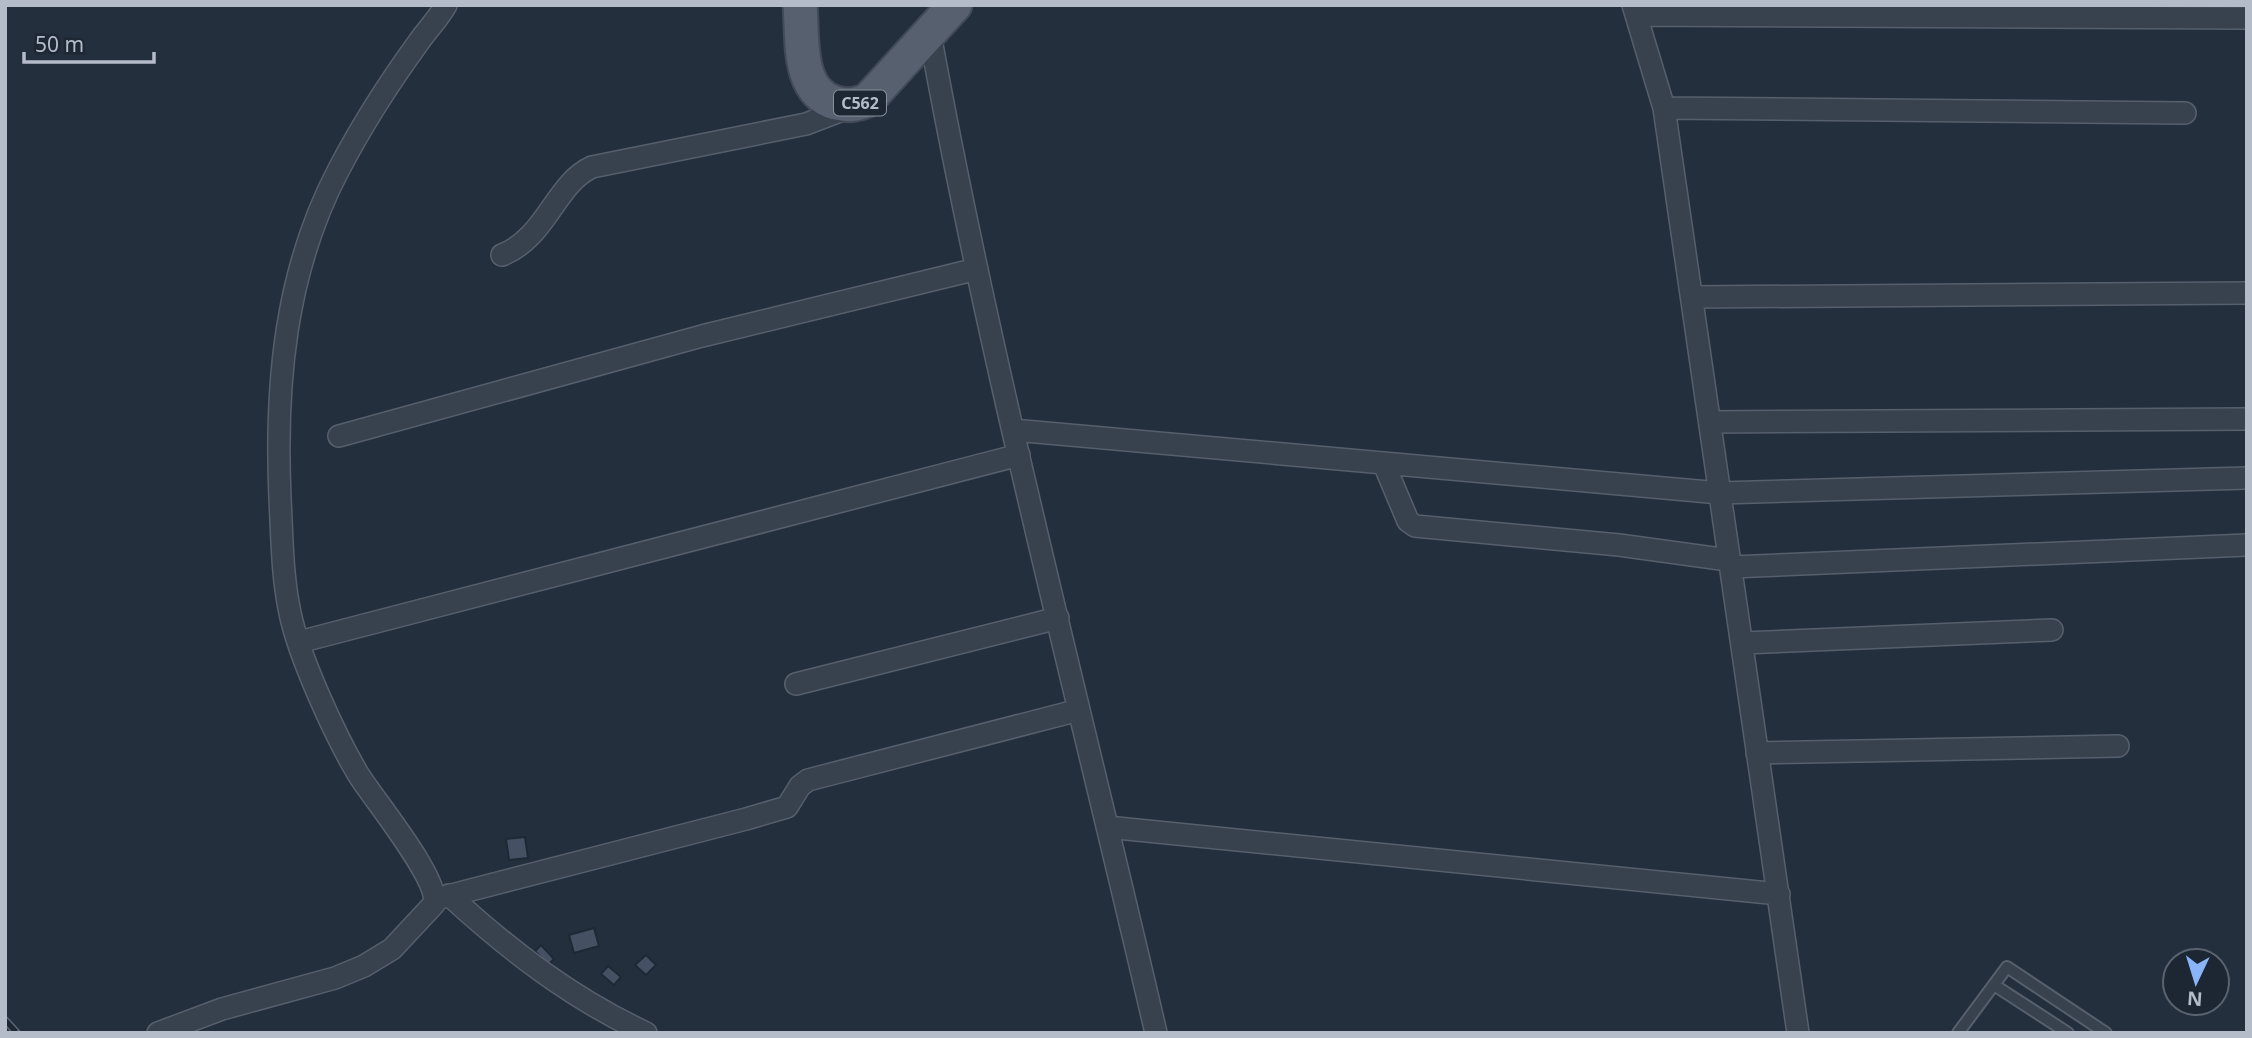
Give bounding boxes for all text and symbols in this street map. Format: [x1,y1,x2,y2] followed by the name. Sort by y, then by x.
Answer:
[24,21,154,65] scale bar
[35,30,84,58] text: 50 m
[834,90,886,116] road number: C562
[2161,947,2231,1017] north arrow
[2186,985,2203,1012] text: N

